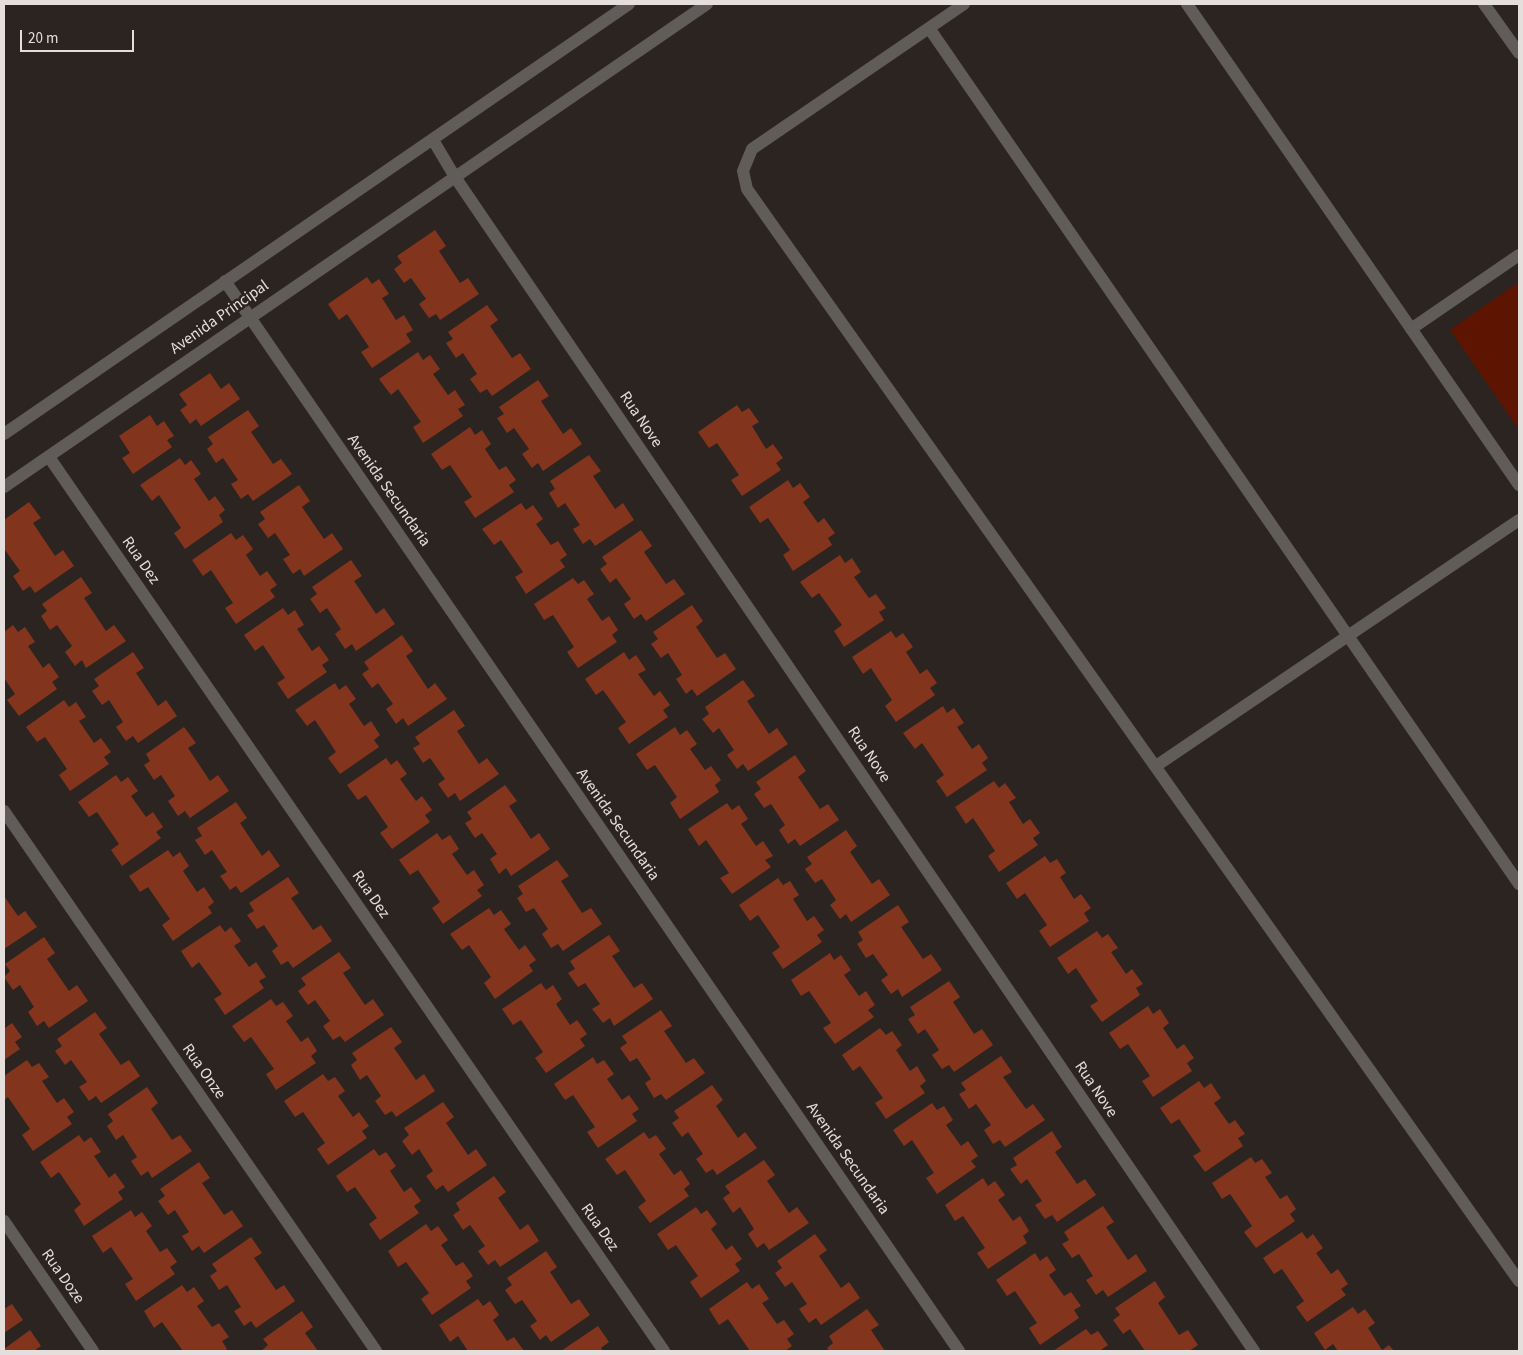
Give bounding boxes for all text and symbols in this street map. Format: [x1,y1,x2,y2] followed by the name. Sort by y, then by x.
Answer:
[22,20,136,52] scale bar
[28,28,58,49] text: 20 m
[167,277,273,359] street label: Avenida Principal
[614,388,666,452] street label: Rua Nove
[342,431,434,551] street label: Avenida Secundaria
[117,534,163,588] street label: Rua Dez
[842,723,894,787] street label: Rua Nove
[571,765,663,885] street label: Avenida Secundaria
[347,868,393,922] street label: Rua Dez
[177,1041,229,1103] street label: Rua Onze
[1069,1058,1121,1122] street label: Rua Nove
[801,1099,893,1219] street label: Avenida Secundaria
[576,1201,622,1255] street label: Rua Dez
[36,1246,88,1308] street label: Rua Doze

